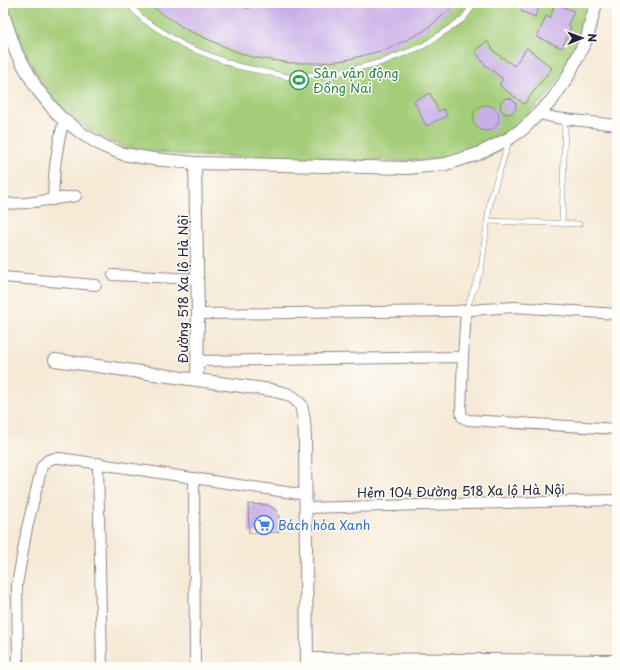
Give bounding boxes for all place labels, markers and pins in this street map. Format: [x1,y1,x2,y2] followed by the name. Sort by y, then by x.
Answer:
[313,63,399,97] place label: Sân vận động Đồng Nai
[288,69,310,91] sports icon: Sân vận động Đồng Nai
[253,514,275,536] supermarket icon: Bách hóa Xanh
[278,515,370,534] place label: Bách hóa Xanh

